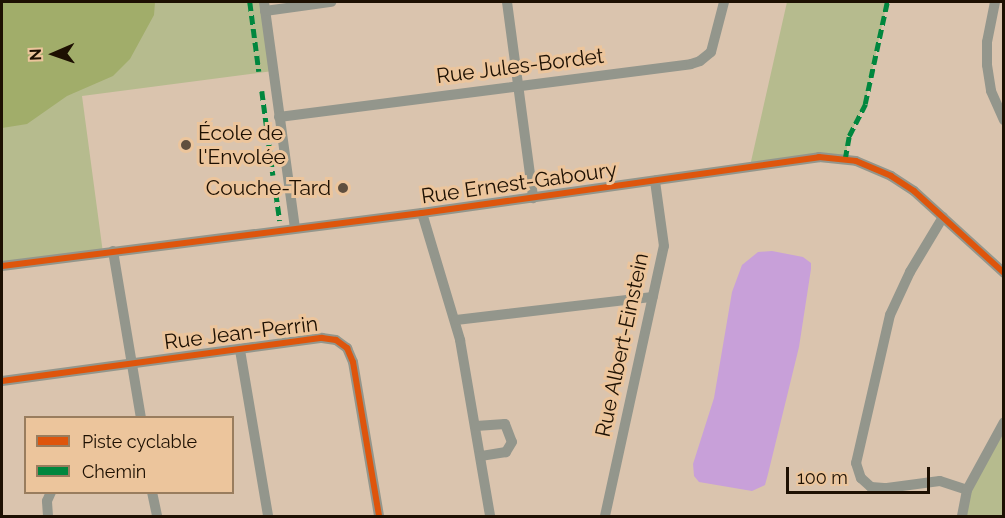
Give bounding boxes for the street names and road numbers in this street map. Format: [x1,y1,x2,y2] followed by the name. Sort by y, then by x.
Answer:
[435,43,605,89] street label: Rue Jules-Bordet
[419,157,619,209] street label: Rue Ernest-Gaboury
[590,251,654,439] street label: Rue Albert-Einstein
[162,311,320,355] street label: Rue Jean-Perrin

